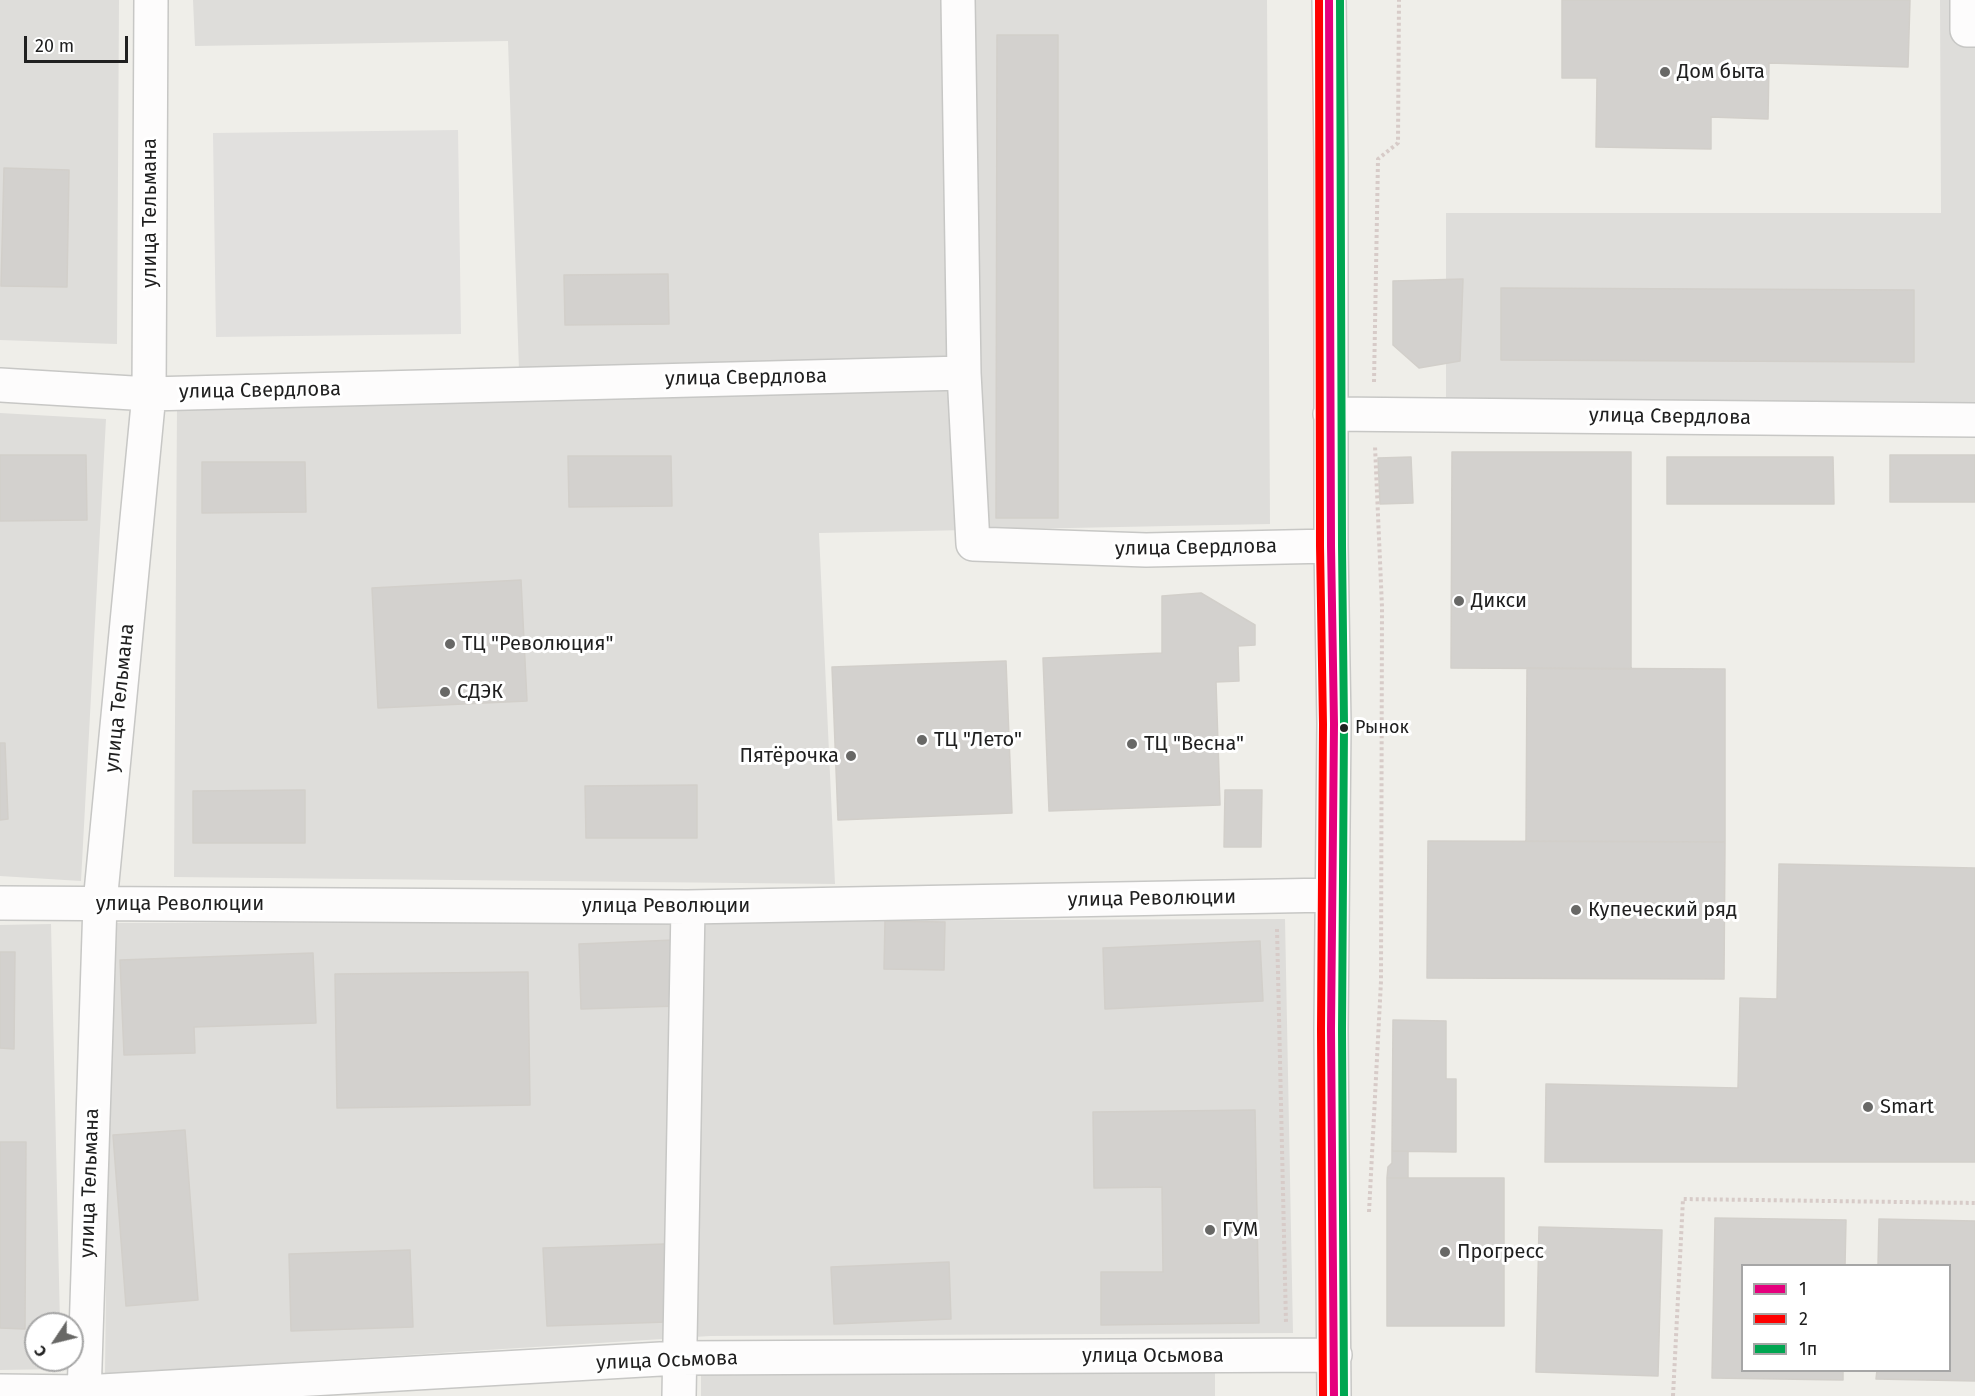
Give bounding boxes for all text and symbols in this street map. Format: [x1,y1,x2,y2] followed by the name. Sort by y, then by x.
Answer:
[27,24,130,62] scale bar
[35,35,74,57] text: 20 m
[1677,60,1765,84] place label: Дом быта
[1658,65,1672,79] marker: Дом быта
[138,138,162,288] street label: улица Тельмана
[665,365,827,391] street label: улица Свердлова
[179,378,341,404] street label: улица Свердлова
[1589,404,1751,430] street label: улица Свердлова
[1115,535,1277,561] street label: улица Свердлова
[1471,589,1527,613] place label: Дикси
[1452,594,1466,608] marker: Дикси
[100,622,140,774] street label: улица Тельмана
[462,632,613,656] place label: ТЦ "Революция"
[443,637,457,651] marker: ТЦ "Революция"
[457,680,503,704] place label: СДЭК
[438,685,452,699] marker: СДЭК
[1355,717,1409,739] place label: Рынок
[1338,722,1350,734] marker: Рынок
[934,728,1022,752] place label: ТЦ "Лето"
[1144,732,1244,756] place label: ТЦ "Весна"
[915,733,929,747] marker: ТЦ "Лето"
[1125,737,1139,751] marker: ТЦ "Весна"
[740,744,839,768] place label: Пятёрочка
[844,749,858,763] marker: Пятёрочка
[1068,886,1236,912] street label: улица Революции
[96,892,264,916] street label: улица Революции
[582,894,750,918] street label: улица Революции
[1588,898,1737,922] place label: Купеческий ряд
[1569,903,1583,917] marker: Купеческий ряд
[1880,1095,1934,1119] place label: Smart
[1861,1100,1875,1114] marker: Smart
[75,1108,105,1258] street label: улица Тельмана
[1222,1218,1258,1242] place label: ГУМ
[1203,1223,1217,1237] marker: ГУМ
[1457,1240,1544,1264] place label: Прогресс
[1438,1245,1452,1259] marker: Прогресс
[1741,1264,1951,1372] legend
[1799,1278,1807,1300] text: 1
[1799,1308,1808,1330] text: 2
[24,1312,84,1372] north arrow
[1799,1338,1817,1360] text: 1п
[30,1342,51,1361] text: С
[1082,1344,1224,1368] street label: улица Осьмова
[596,1347,738,1375] street label: улица Осьмова

